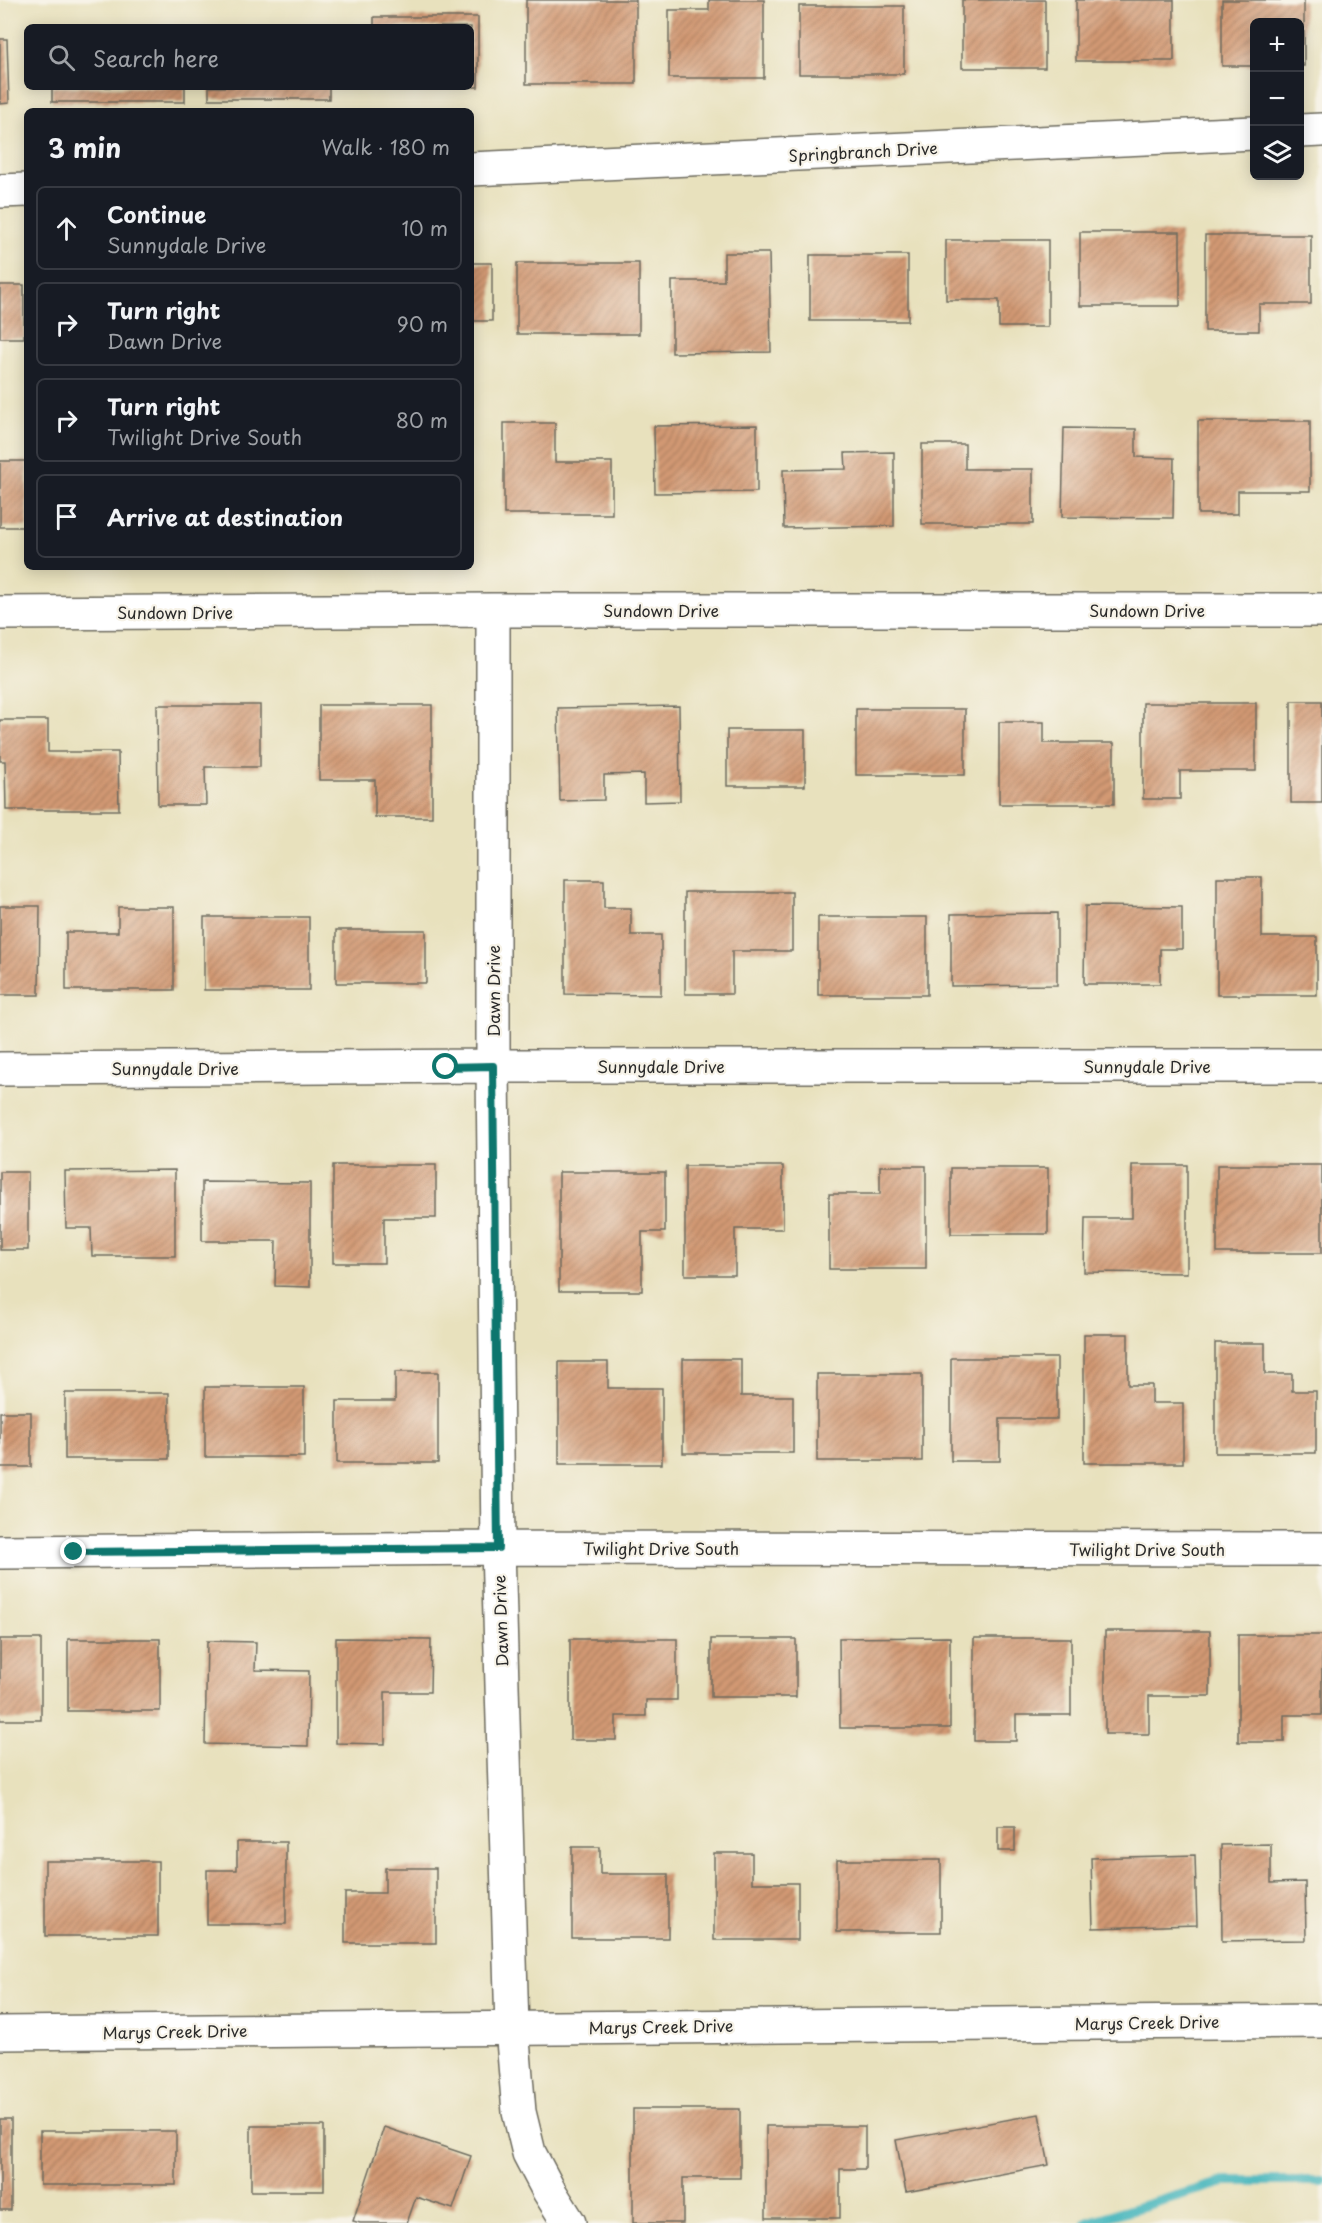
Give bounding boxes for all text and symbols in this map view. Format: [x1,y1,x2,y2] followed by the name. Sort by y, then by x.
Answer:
[1250,18,1304,180] map controls
[1250,18,1304,72] button: +
[24,24,474,90] search box
[45,41,78,74] icon: search
[93,41,219,74] text: Search here
[1250,72,1304,126] button: −
[1250,126,1304,180] button: layers
[48,128,121,167] text: 3 min
[322,132,450,162] text: Walk · 180 m
[788,135,938,167] street label: Springbranch Drive
[107,197,206,230] text: Continue
[50,212,83,245] icon: ahead
[401,213,448,243] text: 10 m
[107,230,266,260] text: Sunnydale Drive
[107,293,220,326] text: Turn right
[50,308,83,341] icon: right
[397,309,448,339] text: 90 m
[107,326,222,356] text: Dawn Drive
[107,389,220,422] text: Turn right
[50,404,83,437] icon: right
[396,405,448,435] text: 80 m
[107,422,302,452] text: Twilight Drive South
[50,500,83,533] icon: arrive
[107,500,343,533] text: Arrive at destination
[603,598,719,622] street label: Sundown Drive
[1089,598,1205,622] street label: Sundown Drive
[117,600,233,624] street label: Sundown Drive
[481,945,505,1037] street label: Dawn Drive
[432,1053,458,1079] route start
[597,1054,725,1078] street label: Sunnydale Drive
[1083,1054,1211,1078] street label: Sunnydale Drive
[111,1056,239,1080] street label: Sunnydale Drive
[583,1536,739,1560] street label: Twilight Drive South
[1069,1537,1225,1561] street label: Twilight Drive South
[60,1538,86,1564] route end
[486,1575,514,1667] street label: Dawn Drive
[1075,2009,1219,2035] street label: Marys Creek Drive
[589,2013,733,2039] street label: Marys Creek Drive
[103,2018,247,2044] street label: Marys Creek Drive

